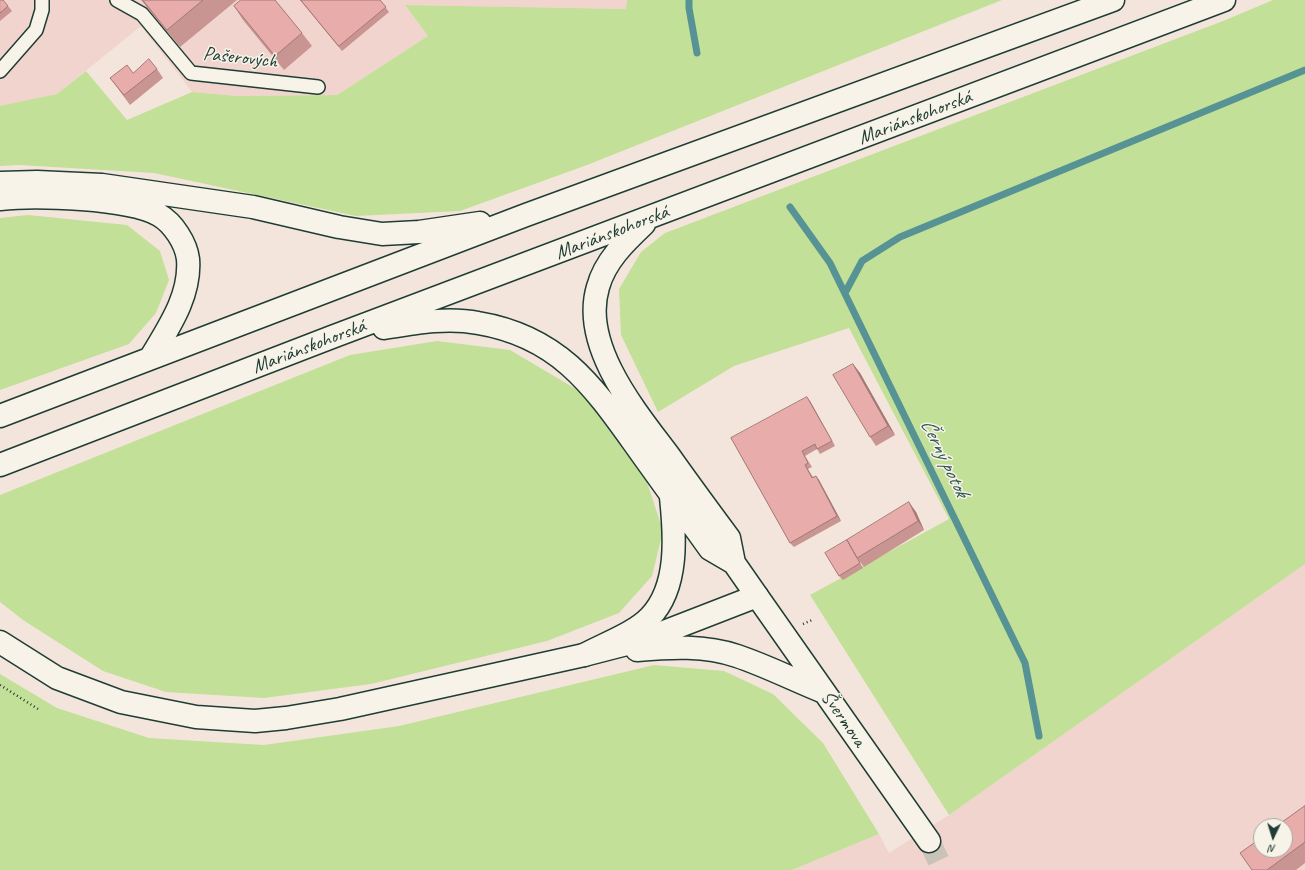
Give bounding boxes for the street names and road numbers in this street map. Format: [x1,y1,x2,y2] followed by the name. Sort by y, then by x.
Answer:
[202,42,278,74] street label: Pašerových
[855,85,975,151] street label: Mariánskohorská
[552,200,672,266] street label: Mariánskohorská
[249,314,369,380] street label: Mariánskohorská
[815,686,871,752] street label: Švermova

